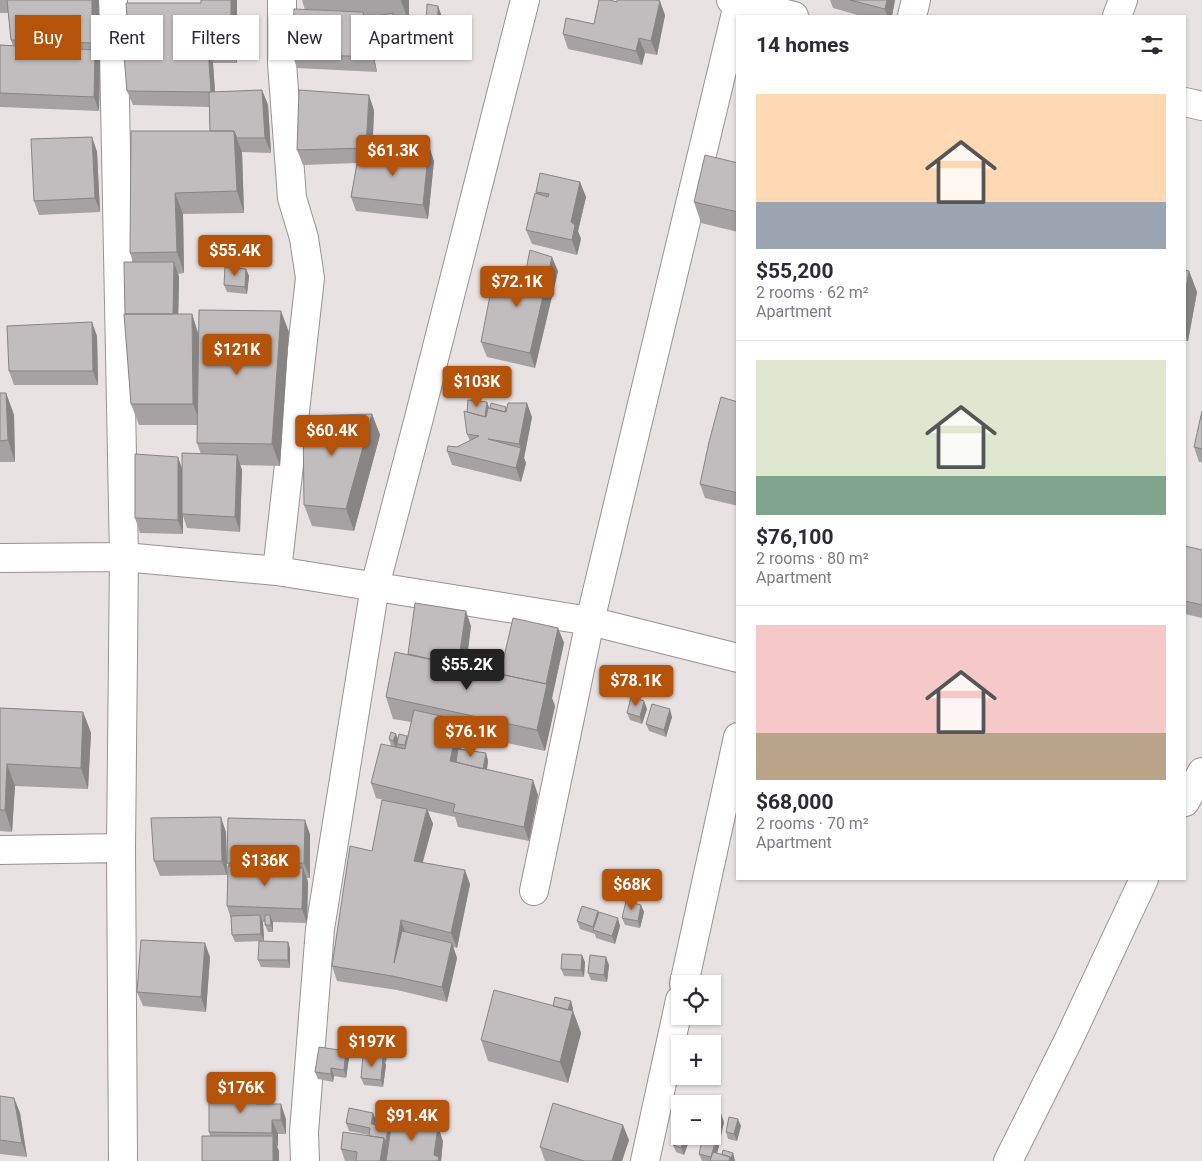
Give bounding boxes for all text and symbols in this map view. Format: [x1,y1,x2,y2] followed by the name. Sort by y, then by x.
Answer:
[15,15,81,60] chip: Buy
[91,15,163,60] chip: Rent
[173,15,259,60] chip: Filters
[269,15,341,60] chip: New
[351,15,472,60] chip: Apartment
[1138,31,1166,59] icon: filters
[756,33,849,57] text: 14 homes
[916,127,1006,217] icon: home
[352,134,434,177] pin: $61.3K
[367,141,419,160] text: $61.3K
[194,234,276,277] pin: $55.4K
[209,241,261,260] text: $55.4K
[756,259,833,283] text: $55,200
[476,266,558,308] pin: $72.1K
[491,272,543,291] text: $72.1K
[756,283,869,302] text: 2 rooms · 62 m²
[756,302,832,321] text: Apartment
[202,334,272,376] pin: $121K
[214,340,260,359] text: $121K
[442,366,512,408] pin: $103K
[454,372,500,391] text: $103K
[916,392,1006,482] icon: home
[291,414,373,457] pin: $60.4K
[306,421,358,440] text: $60.4K
[756,525,833,549] text: $76,100
[756,549,869,568] text: 2 rooms · 80 m²
[756,568,832,587] text: Apartment
[426,648,508,691] pin: $55.2K
[441,655,493,674] text: $55.2K
[916,657,1006,747] icon: home
[595,664,677,707] pin: $78.1K
[610,671,662,690] text: $78.1K
[430,716,512,758] pin: $76.1K
[445,722,497,741] text: $76.1K
[756,790,833,814] text: $68,000
[756,814,869,833] text: 2 rooms · 70 m²
[756,833,832,852] text: Apartment
[230,844,300,887] pin: $136K
[242,851,288,870] text: $136K
[602,868,662,911] pin: $68K
[613,875,651,894] text: $68K
[671,975,721,1145] map controls
[671,975,721,1025] button: locate
[337,1026,407,1068] pin: $197K
[349,1032,395,1051] text: $197K
[671,1035,721,1085] button: +
[206,1072,276,1114] pin: $176K
[218,1078,264,1097] text: $176K
[671,1095,721,1145] button: −
[371,1100,453,1142] pin: $91.4K
[386,1106,438,1125] text: $91.4K

